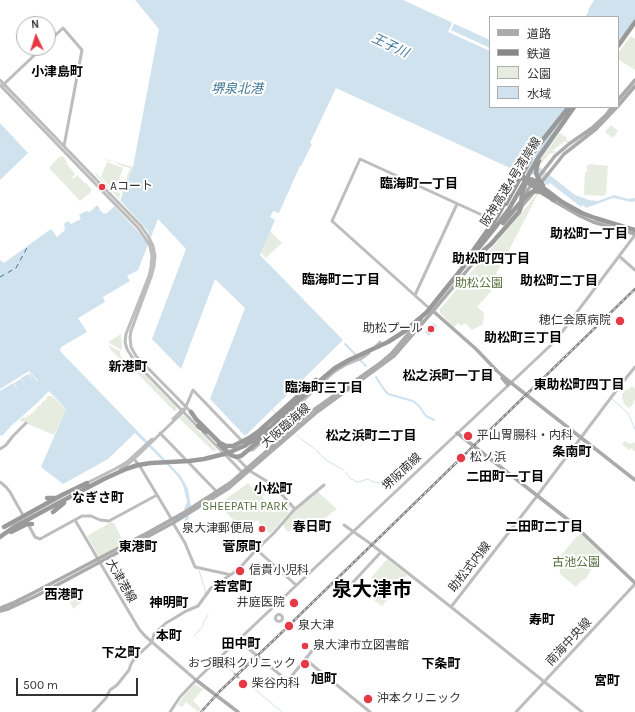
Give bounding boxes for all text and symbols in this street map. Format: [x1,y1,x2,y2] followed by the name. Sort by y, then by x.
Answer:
[16,16,56,56] north arrow
[489,16,619,108] legend
[31,18,40,31] text: N
[527,27,551,41] text: 道路
[369,31,411,61] water label: 王子川
[527,47,551,61] text: 鉄道
[31,64,83,80] district label: 小津島町
[527,67,551,81] text: 公園
[211,81,263,97] water label: 堺泉北港
[527,87,551,101] text: 水域
[478,135,544,229] street label: 阪神高速4号湾岸線
[380,176,458,192] district label: 臨海町一丁目
[110,180,153,194] place label: Aコート
[97,182,107,192] marker: Aコート
[550,226,628,242] district label: 助松町一丁目
[452,251,530,267] district label: 助松町四丁目
[302,272,380,288] district label: 臨海町二丁目
[520,273,598,289] district label: 助松町二丁目
[455,277,503,291] park label: 助松公園
[539,314,611,328] place label: 穂仁会原病院
[614,315,626,327] marker: 穂仁会原病院
[363,322,423,336] place label: 助松プール
[426,324,436,334] marker: 助松プール
[484,330,562,346] district label: 助松町三丁目
[109,359,147,375] district label: 新港町
[403,368,493,384] district label: 松之浜町一丁目
[534,377,624,393] district label: 東助松町四丁目
[285,380,363,396] district label: 臨海町三丁目
[259,401,313,451] street label: 大阪臨海線
[326,428,416,444] district label: 松之浜町二丁目
[477,429,573,443] place label: 平山胃腸科・内科
[462,430,474,442] marker: 平山胃腸科・内科
[553,444,591,460] district label: 条南町
[380,450,424,494] street label: 堺阪南線
[470,451,506,465] place label: 松ノ浜
[455,452,467,464] marker: 松ノ浜
[466,469,544,485] district label: 二田町一丁目
[254,481,292,497] district label: 小松町
[72,490,124,506] district label: なぎさ町
[202,500,288,514] park label: SHEEPATH PARK
[293,519,331,535] district label: 春日町
[505,519,583,535] district label: 二田町二丁目
[182,522,254,536] place label: 泉大津郵便局
[257,524,267,534] marker: 泉大津郵便局
[119,539,157,555] district label: 東港町
[223,539,261,555] district label: 菅原町
[446,539,494,595] street label: 助松式内線
[552,556,600,570] park label: 古池公園
[103,557,139,605] street label: 大津港線
[249,564,309,578] place label: 信貴小児科
[234,565,246,577] marker: 信貴小児科
[332,578,412,602] district label: 泉大津市
[214,579,252,595] district label: 若宮町
[45,587,83,603] district label: 西港町
[150,595,188,611] district label: 神明町
[237,596,285,610] place label: 井庭医院
[288,597,300,609] marker: 井庭医院
[529,612,555,628] district label: 寿町
[543,615,595,669] street label: 南海中央線
[298,619,334,633] place label: 泉大津
[283,620,295,632] marker: 泉大津
[156,628,182,644] district label: 本町
[222,636,260,652] district label: 田中町
[313,639,409,653] place label: 泉大津市立図書館
[300,641,310,651] marker: 泉大津市立図書館
[102,645,140,661] district label: 下之町
[422,656,460,672] district label: 下条町
[188,657,296,671] place label: おづ眼科クリニック
[299,658,311,670] marker: おづ眼科クリニック
[18,670,140,696] scale bar
[311,671,337,687] district label: 旭町
[594,673,620,689] district label: 宮町
[252,677,300,691] place label: 柴谷内科
[23,678,58,692] text: 500 m
[237,678,249,690] marker: 柴谷内科
[377,692,461,706] place label: 沖本クリニック
[362,693,374,705] marker: 沖本クリニック

